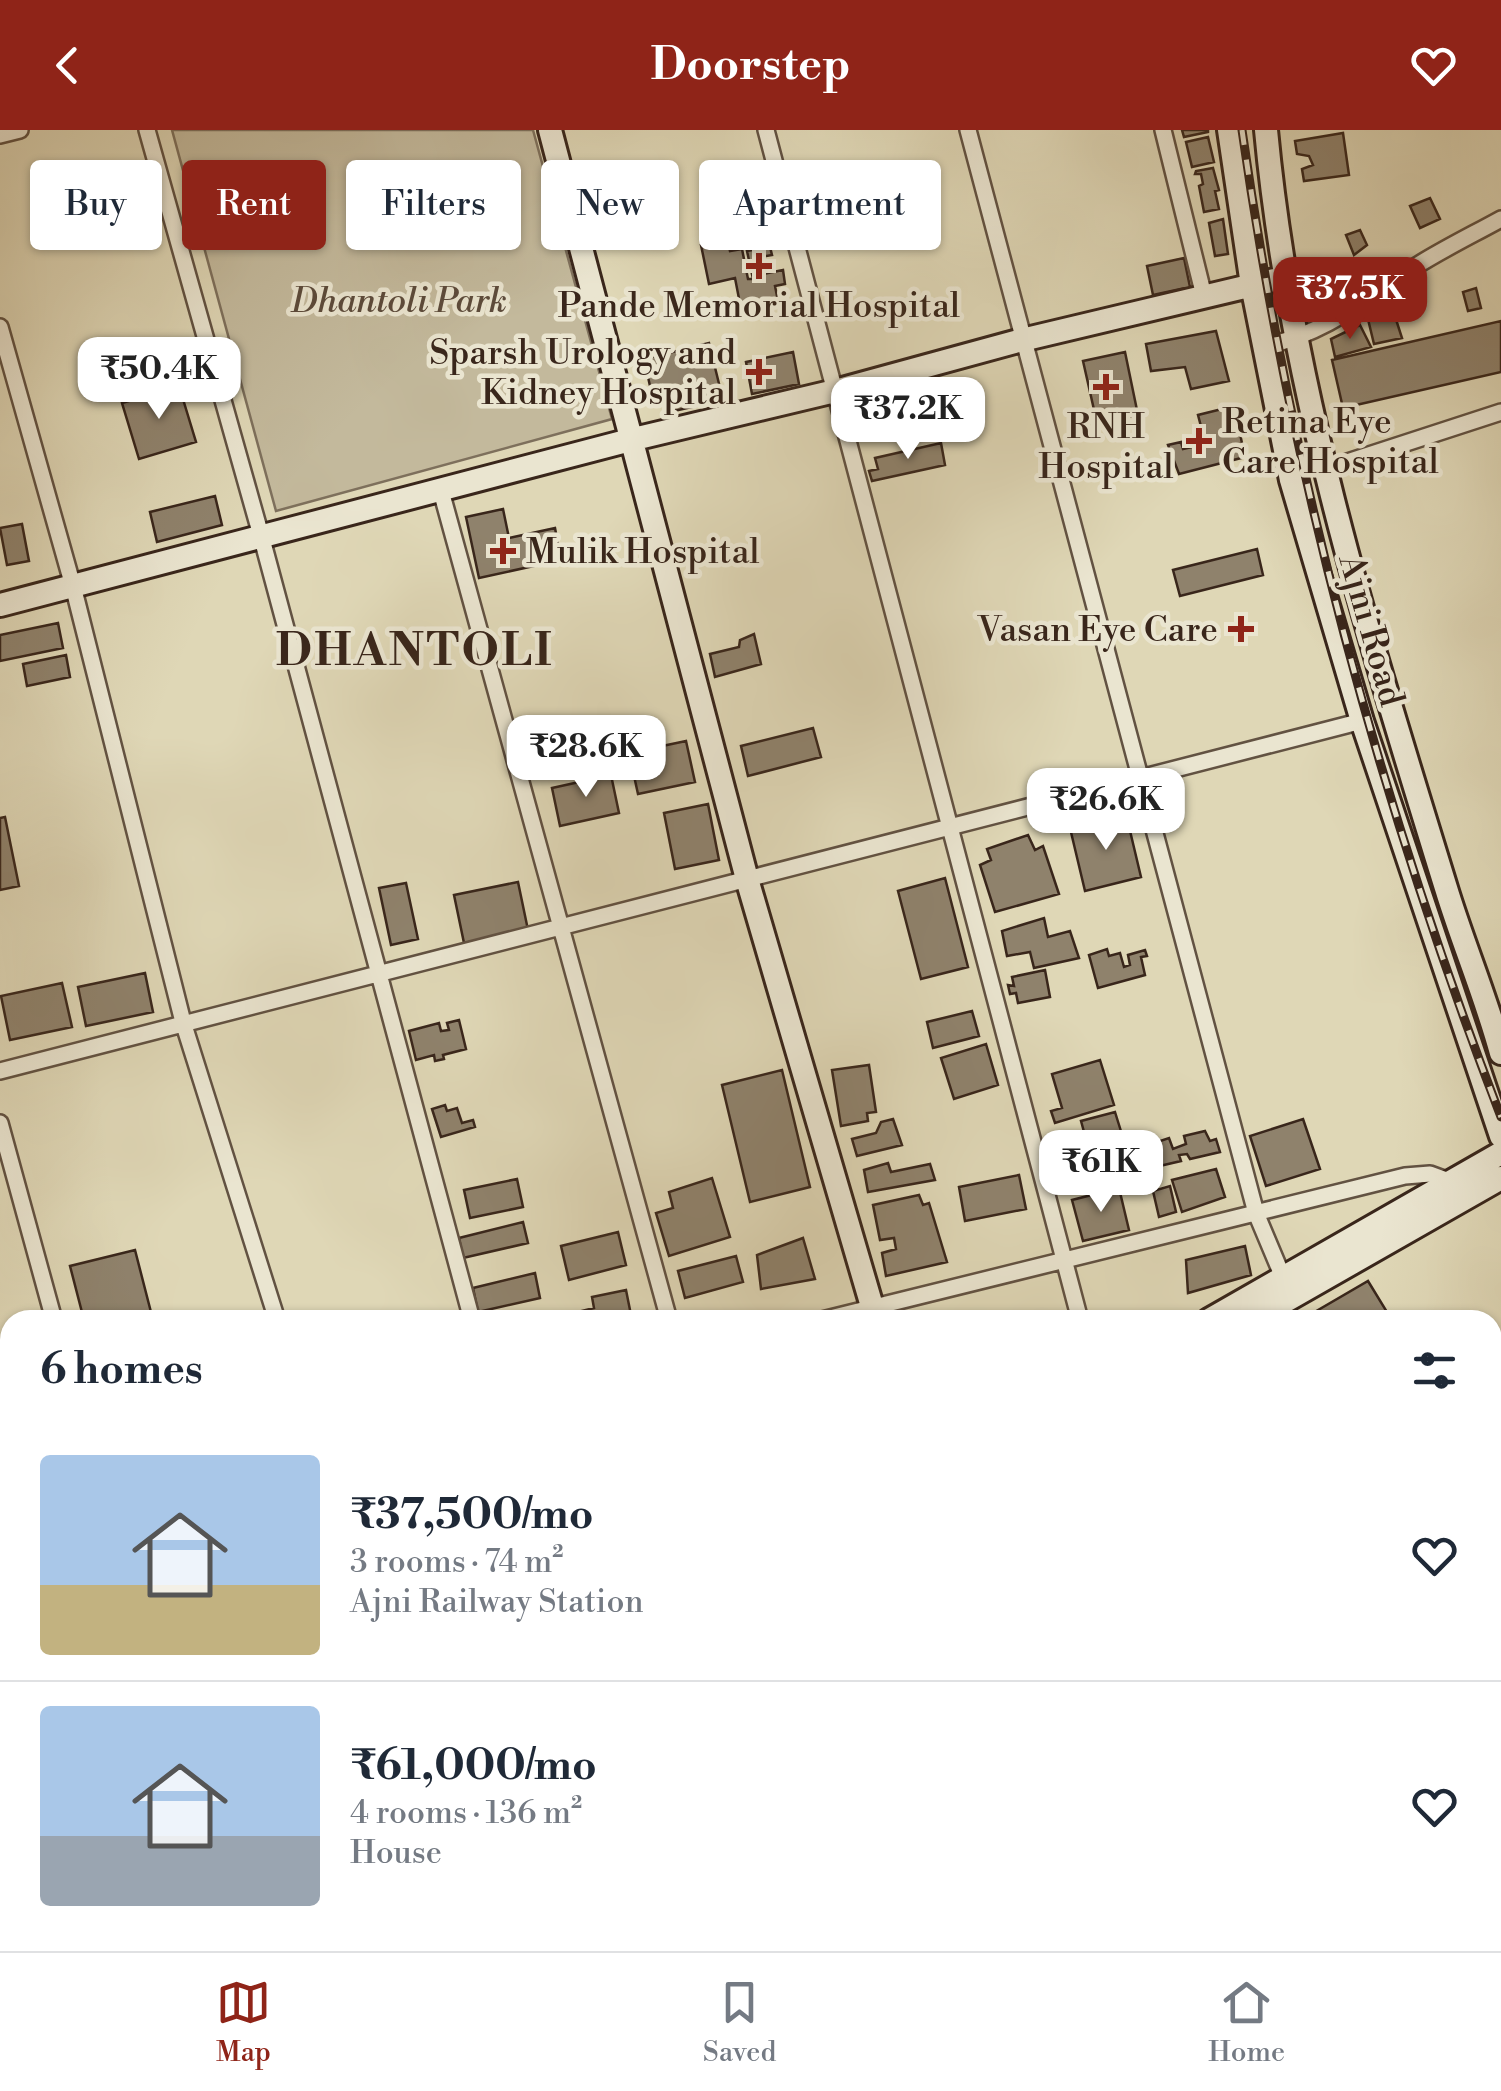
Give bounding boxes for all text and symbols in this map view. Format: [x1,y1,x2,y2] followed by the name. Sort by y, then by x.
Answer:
[650,37,851,94] text: Doorstep
[40,38,95,93] icon: back
[1406,38,1461,93] icon: heart
[30,160,162,250] chip: Buy
[182,160,326,250] chip: Rent
[346,160,521,250] chip: Filters
[541,160,679,250] chip: New
[699,160,941,250] chip: Apartment
[746,253,772,279] marker: Pande Memorial Hospital
[1269,257,1431,342] pin: ₹37.5K
[1295,269,1405,309] text: ₹37.5K
[290,280,507,323] park label: Dhantoli Park
[558,285,960,328] place label: Pande Memorial Hospital
[429,332,736,415] place label: Sparsh Urology and Kidney Hospital
[78,337,240,422] pin: ₹50.4K
[100,349,218,389] text: ₹50.4K
[746,359,772,385] marker: Sparsh Urology and Kidney Hospital
[1093,374,1119,400] marker: RNH Hospital
[827,377,989,462] pin: ₹37.2K
[853,389,963,429] text: ₹37.2K
[1222,401,1439,484] place label: Retina Eye Care Hospital
[1038,406,1174,489] place label: RNH Hospital
[1186,428,1212,454] marker: Retina Eye Care Hospital
[526,531,760,574] place label: Mulik Hospital
[490,538,516,564] marker: Mulik Hospital
[1328,548,1413,712] street label: Ajni Road
[976,609,1218,652] place label: Vasan Eye Care
[1228,616,1254,642] marker: Vasan Eye Care
[276,623,554,680] district label: DHANTOLI
[505,715,667,800] pin: ₹28.6K
[529,727,643,767] text: ₹28.6K
[1025,768,1187,853] pin: ₹26.6K
[1049,780,1163,820] text: ₹26.6K
[1042,1130,1160,1215] pin: ₹61K
[1061,1142,1141,1182] text: ₹61K
[1407,1343,1462,1398] icon: filters
[40,1344,203,1397] text: 6 homes
[350,1489,593,1542] text: ₹37,500/mo
[120,1495,240,1615] icon: home
[1407,1528,1462,1583] icon: heart
[350,1542,563,1582] text: 3 rooms · 74 m²
[350,1582,643,1622] text: Ajni Railway Station
[350,1740,597,1793] text: ₹61,000/mo
[120,1746,240,1866] icon: home
[1407,1779,1462,1834] icon: heart
[350,1793,582,1833] text: 4 rooms · 136 m²
[350,1833,442,1873] text: House
[216,1975,271,2070] tab: Map
[703,1975,776,2070] tab: Saved
[1208,1975,1285,2070] tab: Home

